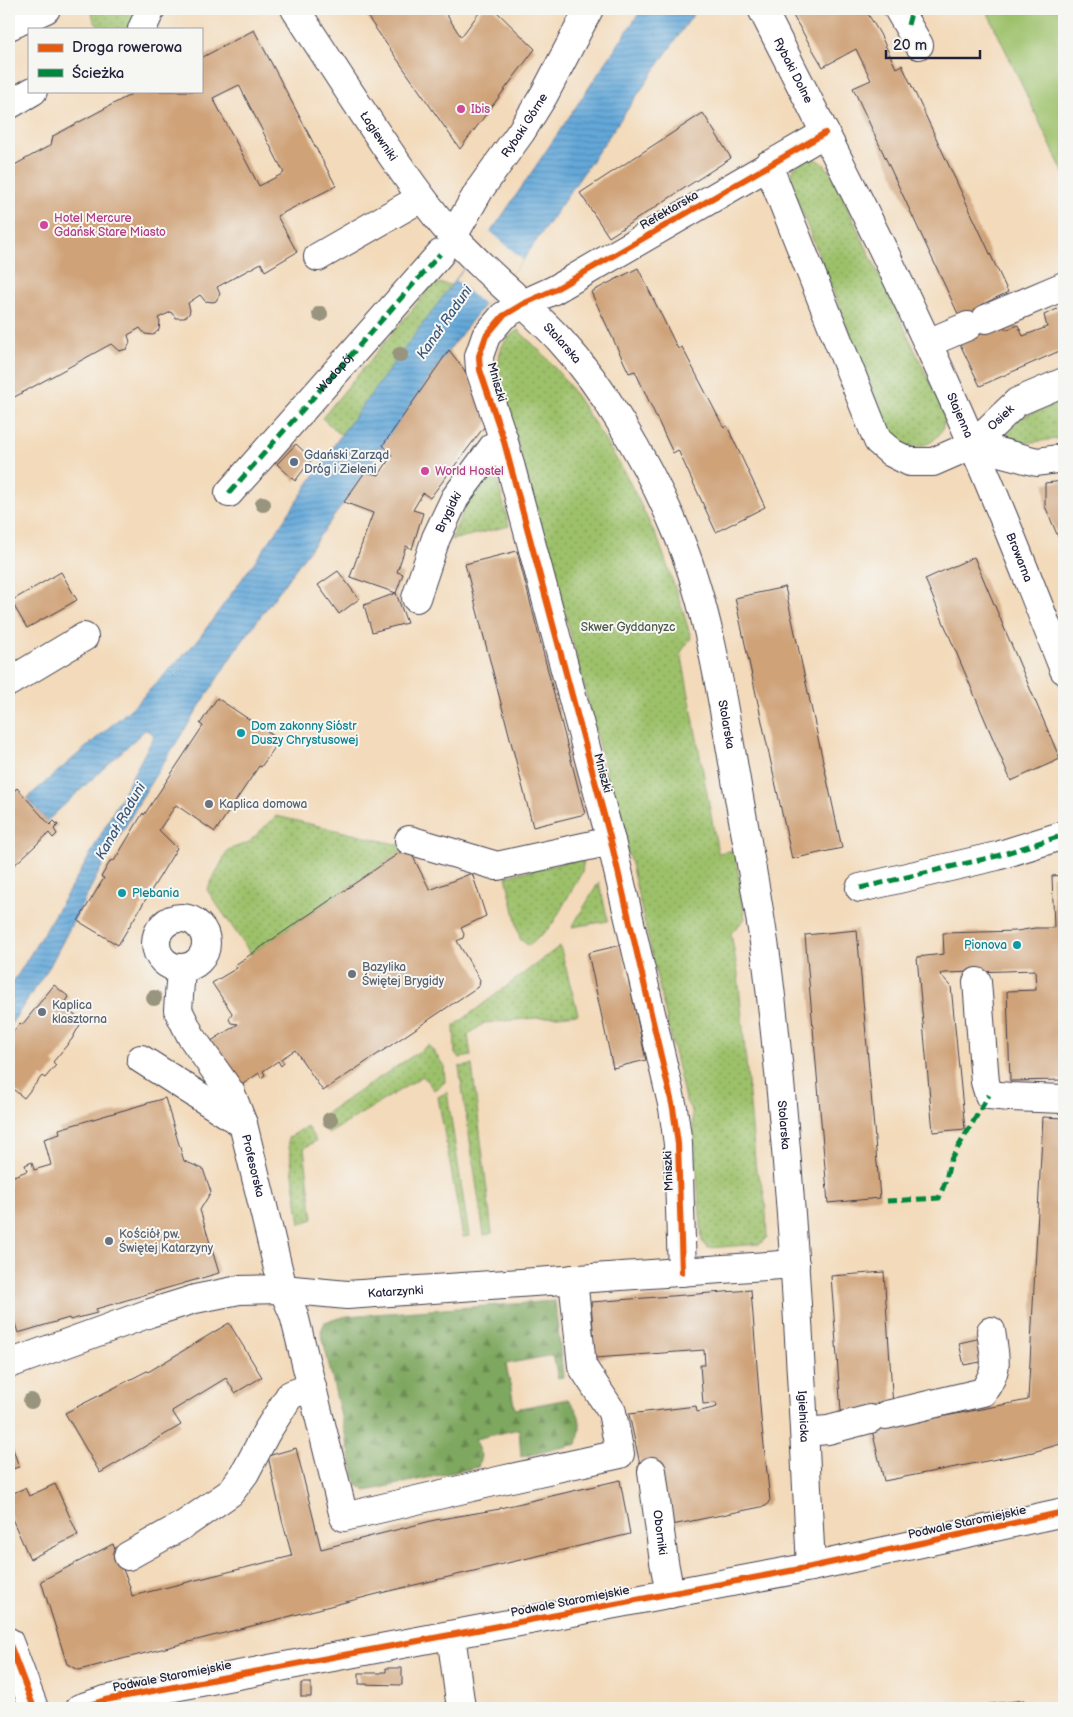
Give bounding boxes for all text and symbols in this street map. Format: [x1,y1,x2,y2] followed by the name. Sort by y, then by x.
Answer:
[28,28,202,92] legend
[886,28,979,60] scale bar
[770,35,816,106] street label: Rybaki Dolne
[893,36,927,55] text: 20 m
[72,38,182,57] text: Droga rowerowa
[72,64,124,83] text: Ścieżka
[498,91,551,160] street label: Rybaki Górne
[471,102,490,117] place label: Ibis
[455,103,467,115] marker: Ibis
[356,109,400,164] street label: Łagiewniki
[637,188,701,233] street label: Refektarska
[54,211,166,240] place label: Hotel Mercure Gdańsk Stare Miasto
[38,219,50,231] marker: Hotel Mercure Gdańsk Stare Miasto
[413,282,476,362] water label: Kanał Raduni
[540,320,584,367] street label: Stolarska
[314,351,357,396] street label: Wodopój
[484,361,509,404] street label: Mniszki
[943,391,976,440] street label: Stajenna
[985,402,1018,434] street label: Osiek
[304,448,389,477] place label: Gdański Zarząd Dróg i Zieleni
[288,456,300,468] marker: Gdański Zarząd Dróg i Zieleni
[435,464,504,479] place label: World Hostel
[419,465,431,477] marker: World Hostel
[433,489,465,535] street label: Brygidki
[1002,531,1036,585] street label: Browarna
[581,620,675,635] park label: Skwer Gyddanyzc
[714,699,738,750] street label: Stolarska
[251,719,358,748] place label: Dom zakonny Sióstr Duszy Chrystusowej
[235,727,247,739] marker: Dom zakonny Sióstr Duszy Chrystusowej
[590,752,615,795] street label: Mniszki
[92,779,150,863] water label: Kanał Raduni
[219,797,308,812] place label: Kaplica domowa
[203,798,215,810] marker: Kaplica domowa
[132,886,179,901] place label: Plebania
[116,887,128,899] marker: Plebania
[964,938,1007,953] place label: Pionova
[1011,939,1023,951] marker: Pionova
[362,960,445,989] place label: Bazylika Świętej Brygidy
[346,968,358,980] marker: Bazylika Świętej Brygidy
[52,998,107,1027] place label: Kaplica klasztorna
[36,1006,48,1018] marker: Kaplica klasztorna
[774,1100,793,1151] street label: Stolarska
[238,1133,268,1199] street label: Profesorska
[660,1150,677,1191] street label: Mniszki
[119,1227,214,1256] place label: Kościół pw. Świętej Katarzyny
[103,1235,115,1247] marker: Kościół pw. Świętej Katarzyny
[367,1283,424,1302] street label: Katarzynki
[794,1390,812,1443] street label: Igielnicka
[907,1503,1028,1542] street label: Podwale Staromiejskie
[649,1509,670,1556] street label: Oborniki
[510,1583,631,1620] street label: Podwale Staromiejskie
[112,1658,233,1695] street label: Podwale Staromiejskie

